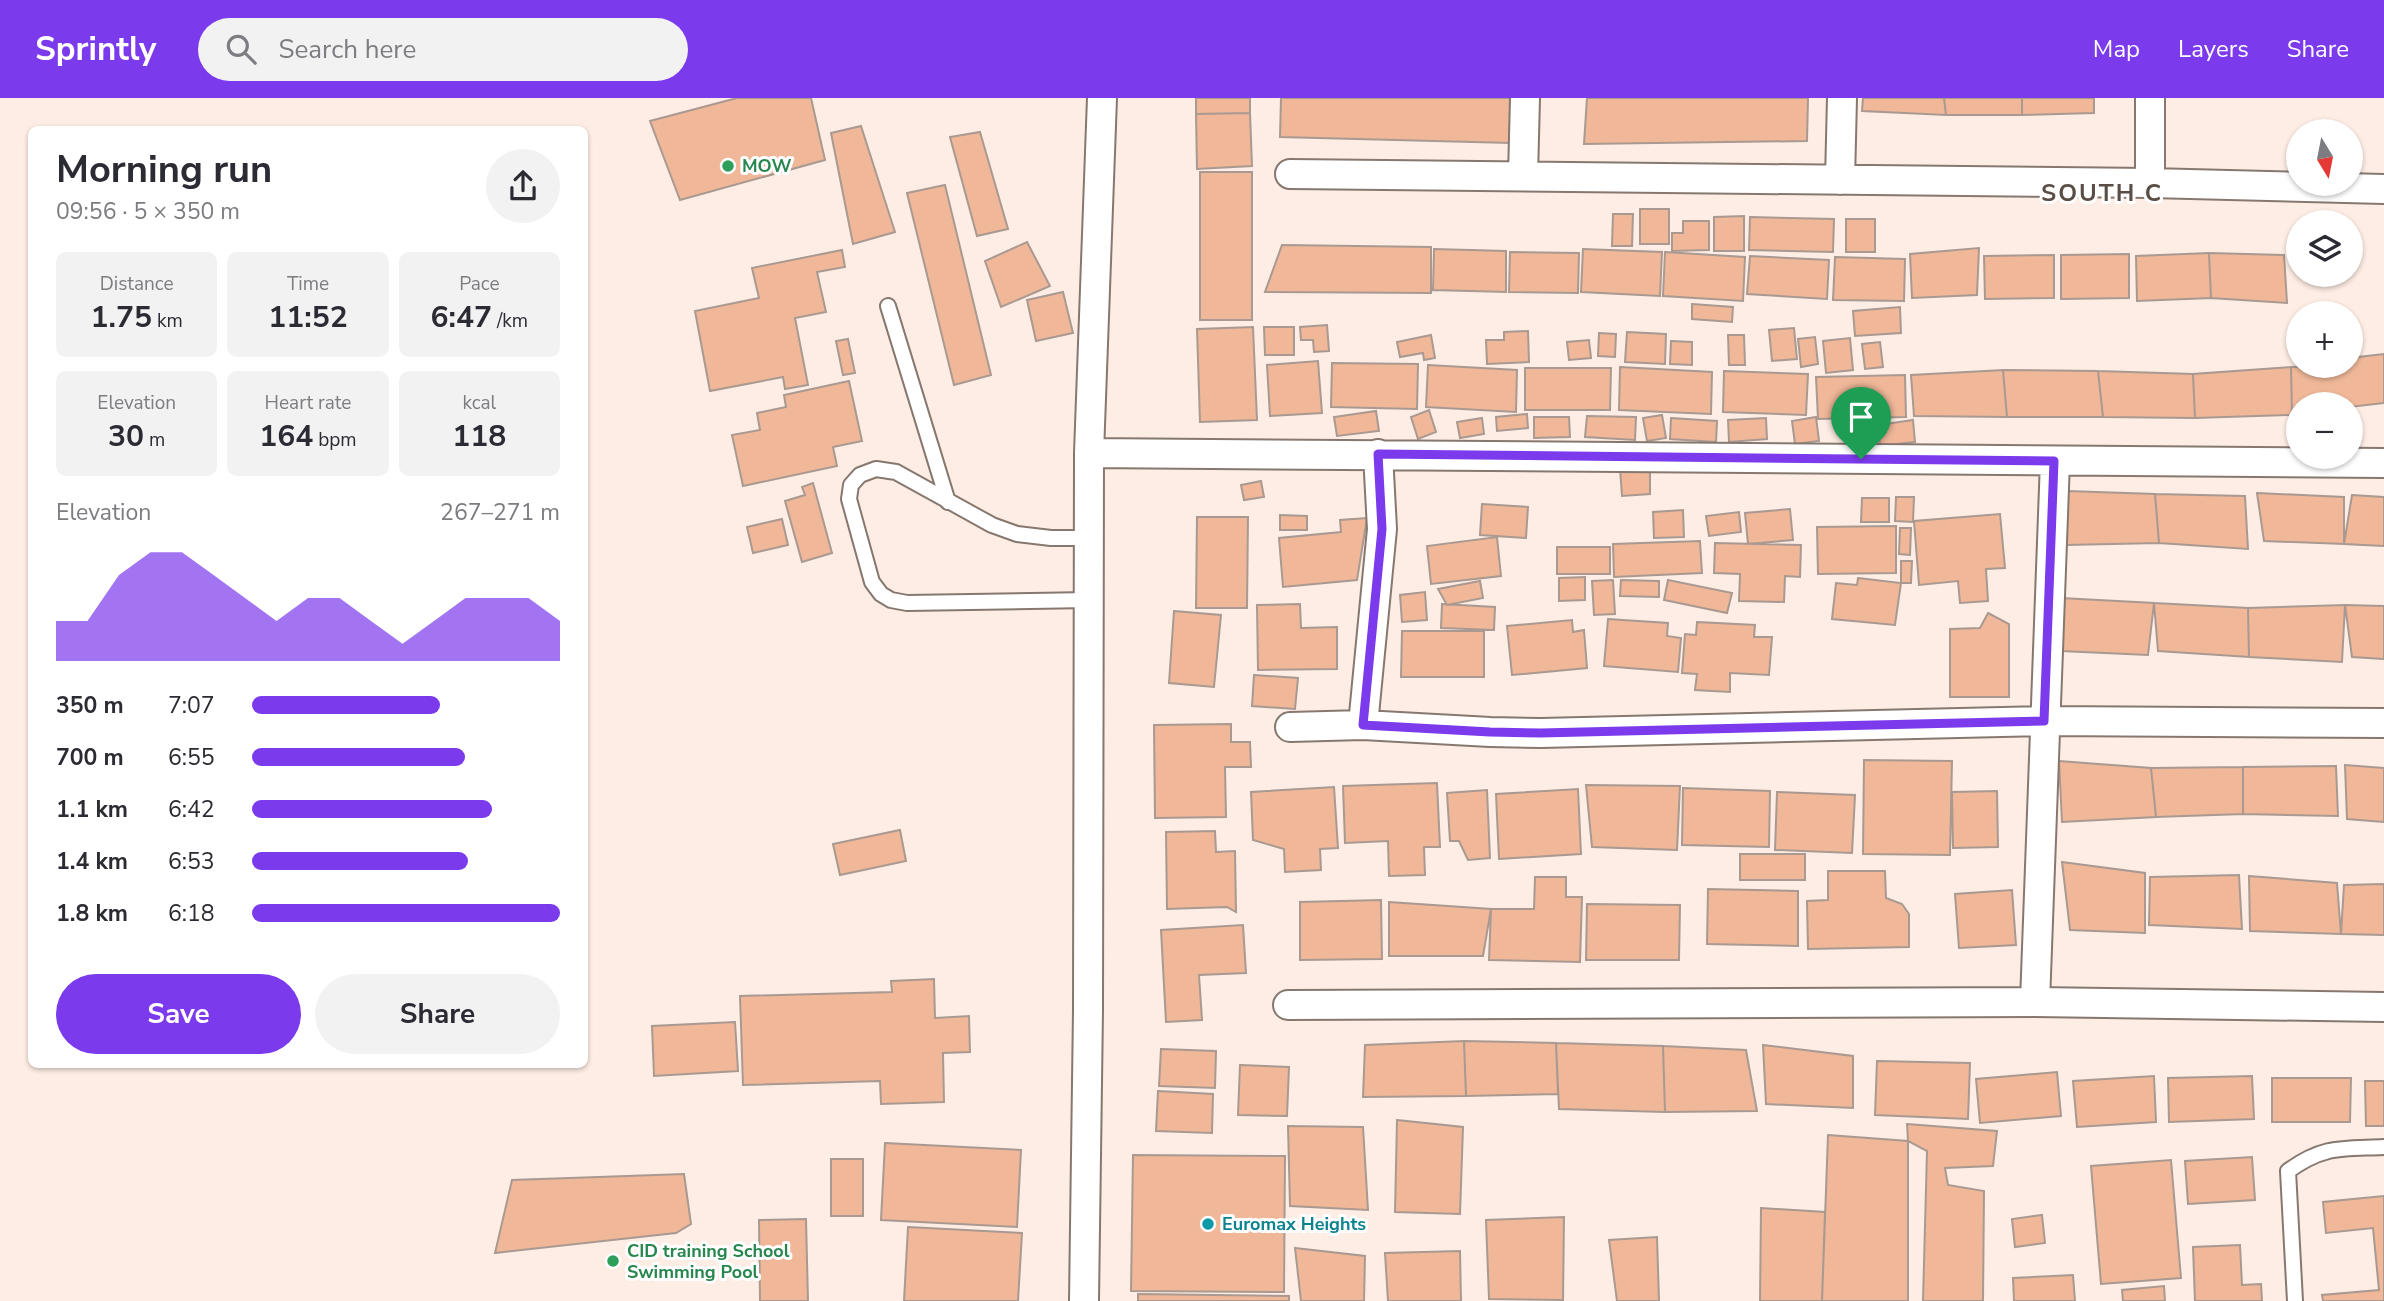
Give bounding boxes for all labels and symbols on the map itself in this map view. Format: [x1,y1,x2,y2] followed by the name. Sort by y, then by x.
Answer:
[2286,119,2362,196] north arrow
[742,154,791,178] place label: MOW
[720,158,736,174] marker: MOW
[2041,177,2163,209] district label: SOUTH C
[1831,387,1891,459] pin
[1222,1212,1366,1236] place label: Euromax Heights
[1200,1216,1216,1232] marker: Euromax Heights
[627,1239,790,1284] place label: CID training School Swimming Pool
[605,1253,621,1269] marker: CID training School Swimming Pool

